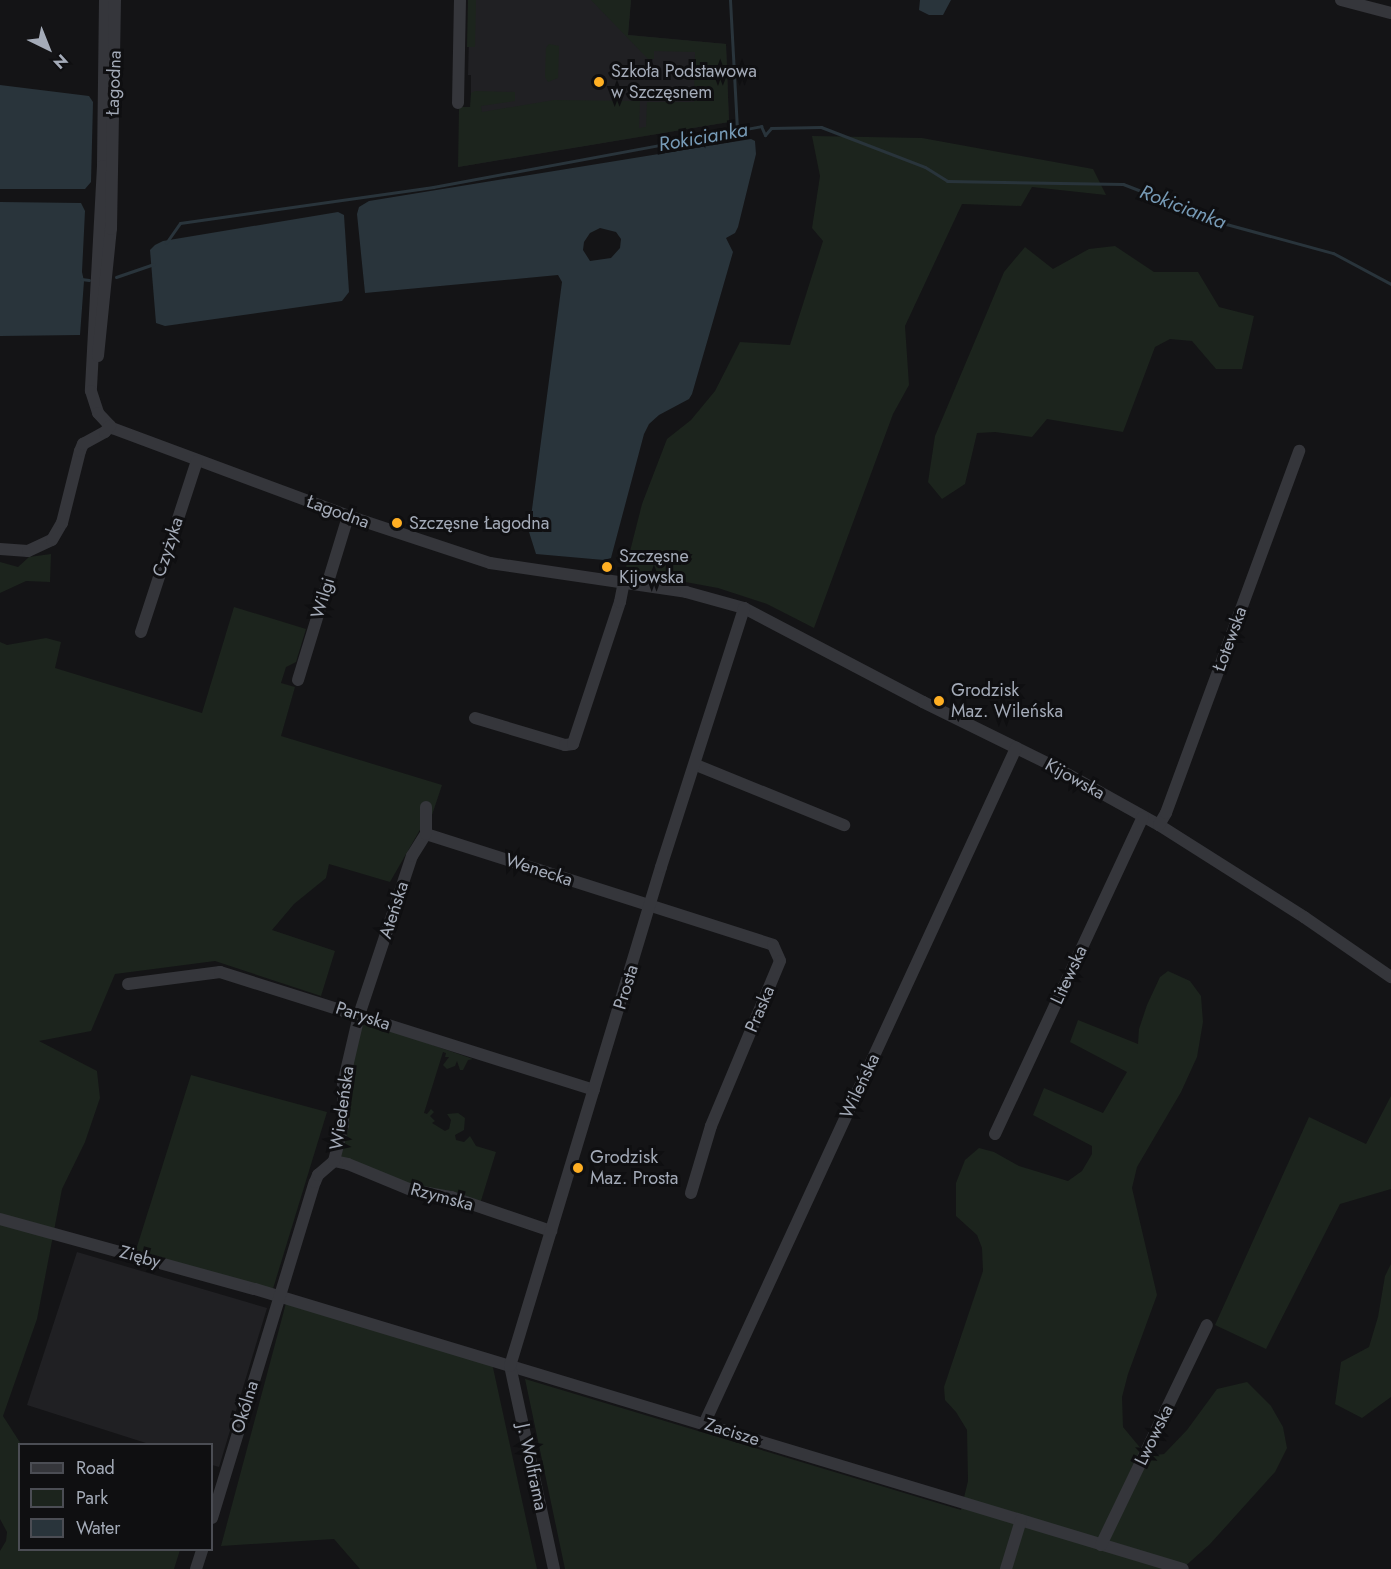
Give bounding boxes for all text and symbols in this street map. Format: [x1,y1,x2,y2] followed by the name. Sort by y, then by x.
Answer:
[18,18,78,78] north arrow
[48,49,73,74] text: N
[102,50,126,116] street label: Łagodna
[611,61,757,104] place label: Szkoła Podstawowa w Szczęsnem
[592,75,606,89] marker: Szkoła Podstawowa w Szczęsnem
[657,117,749,157] water label: Rokicianka
[1137,180,1229,234] water label: Rokicianka
[304,491,372,533] street label: Łagodna
[409,512,549,534] place label: Szczęsne Łagodna
[148,514,188,580] street label: Czyżyka
[390,516,404,530] marker: Szczęsne Łagodna
[619,546,689,588] place label: Szczęsne Kijowska
[600,560,614,574] marker: Szczęsne Kijowska
[307,575,339,621] street label: Wilgi
[1208,604,1252,674] street label: Łotewska
[951,680,1063,722] place label: Grodzisk Maz. Wileńska
[932,694,946,708] marker: Grodzisk Maz. Wileńska
[1041,754,1109,804] street label: Kijowska
[503,849,575,891] street label: Wenecka
[375,879,413,941] street label: Ateńska
[1046,942,1092,1008] street label: Litewska
[609,962,643,1012] street label: Prosta
[741,983,779,1035] street label: Praska
[333,997,393,1035] street label: Paryska
[836,1050,884,1122] street label: Wileńska
[325,1065,359,1151] street label: Wiedeńska
[590,1147,678,1190] place label: Grodzisk Maz. Prosta
[571,1161,585,1175] marker: Grodzisk Maz. Prosta
[408,1178,476,1216] street label: Rzymska
[117,1241,163,1273] street label: Zięby
[227,1378,263,1436] street label: Okólna
[1130,1401,1178,1469] street label: Lwowska
[702,1413,762,1451] street label: Zacisze
[512,1422,552,1512] street label: J. Wolframa
[18,1443,213,1551] legend
[76,1455,115,1481] text: Road
[76,1485,108,1511] text: Park
[76,1515,120,1541] text: Water

